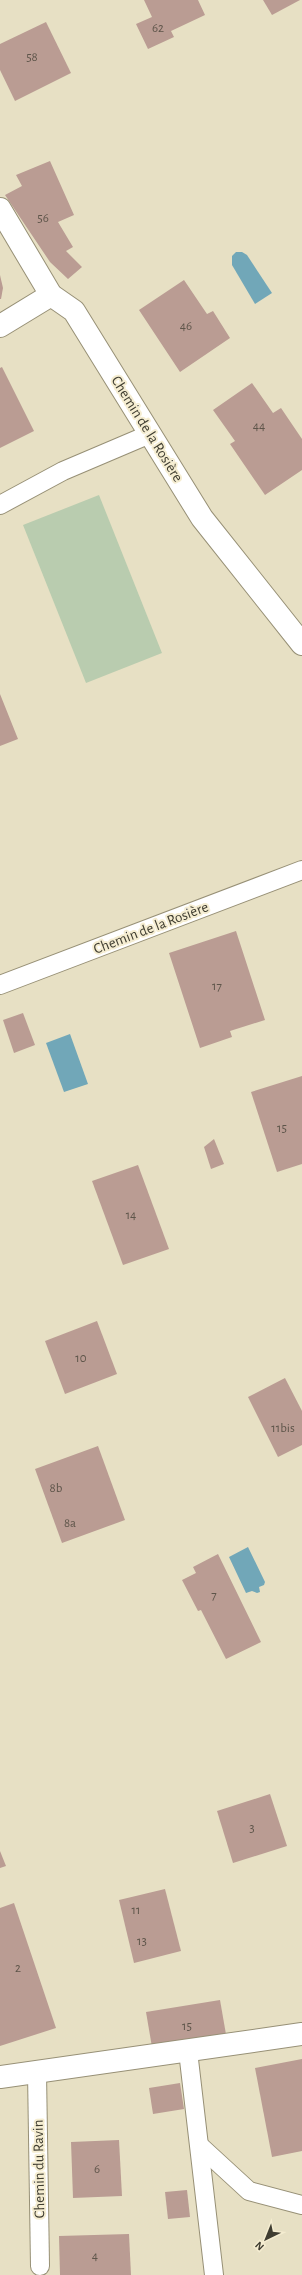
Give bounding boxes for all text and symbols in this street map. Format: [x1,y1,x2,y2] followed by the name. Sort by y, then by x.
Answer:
[152,22,164,35] house number: 62
[26,51,38,64] house number: 58
[37,212,49,225] house number: 56
[180,320,192,333] house number: 46
[108,373,186,485] street label: Chemin de la Rosière
[253,420,265,433] house number: 44
[92,899,211,957] street label: Chemin de la Rosière
[212,980,223,993] house number: 17
[277,1122,287,1135] house number: 15
[126,1209,136,1222] house number: 14
[75,1352,87,1365] house number: 10
[271,1422,295,1435] house number: 11bis
[50,1482,63,1495] house number: 8b
[64,1517,76,1530] house number: 8a
[211,1589,217,1602] house number: 7
[249,1822,255,1835] house number: 3
[132,1904,140,1917] house number: 11
[137,1935,147,1948] house number: 13
[15,1962,21,1975] house number: 2
[182,2020,192,2033] house number: 15
[31,2120,47,2218] street label: Chemin du Ravin
[94,2163,100,2176] house number: 6
[246,2219,286,2259] north arrow
[253,2239,266,2253] text: N
[92,2250,98,2263] house number: 4

